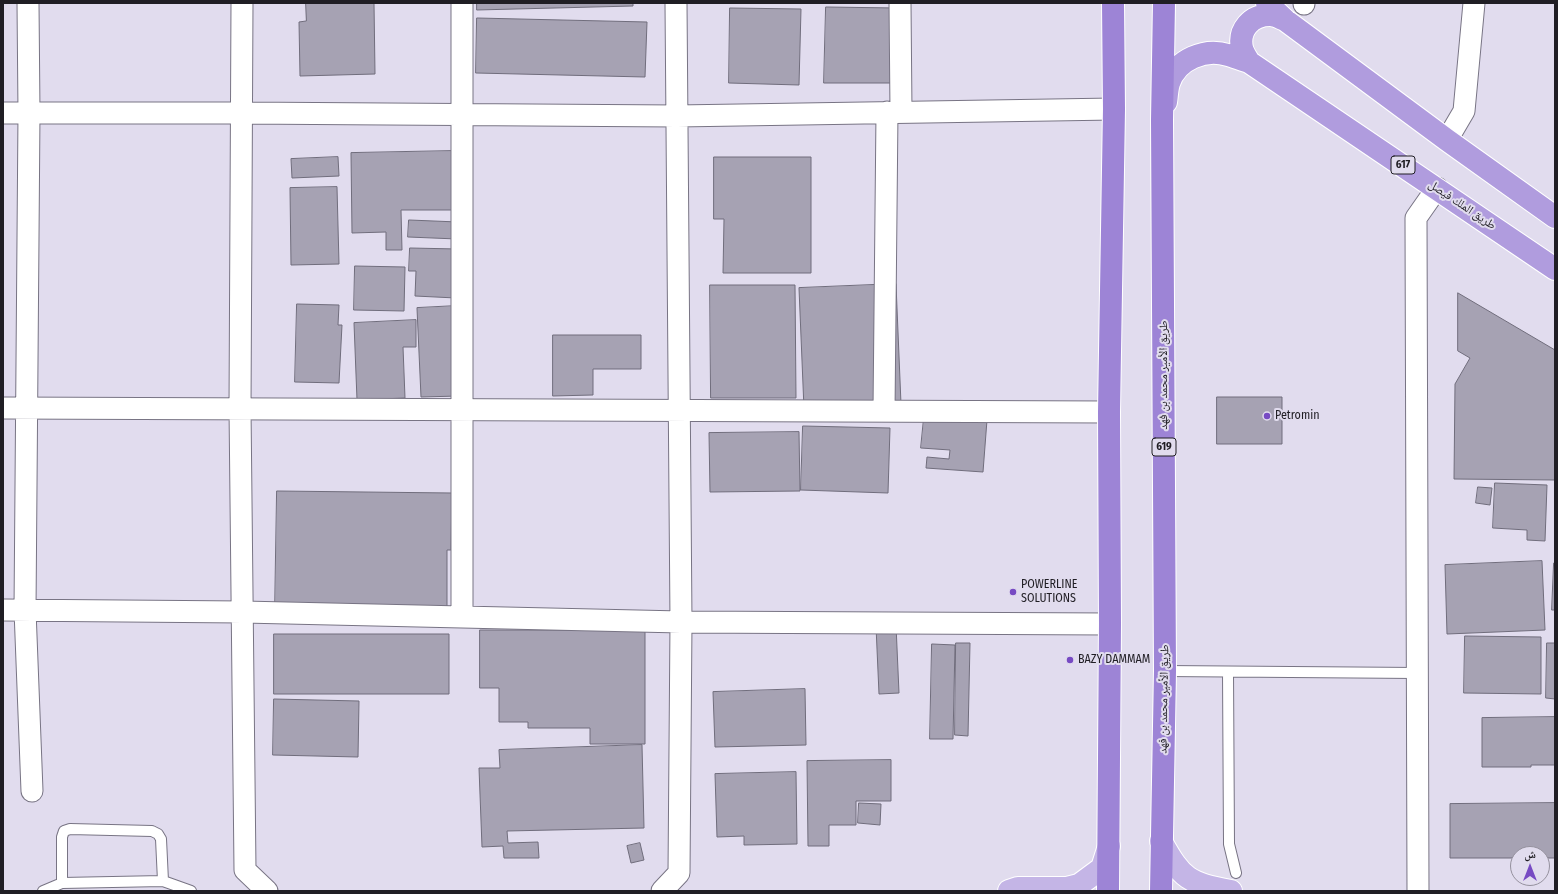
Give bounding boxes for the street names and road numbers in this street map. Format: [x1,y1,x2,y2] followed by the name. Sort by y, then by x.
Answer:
[1391,156,1415,174] road number: 617
[1426,177,1498,233] street label: طريق الملك فيصل
[1157,320,1171,430] street label: طريق الأمير محمد بن فهد
[1152,438,1176,456] road number: 619
[1156,644,1172,754] street label: طريق الأمير محمد بن فهد

